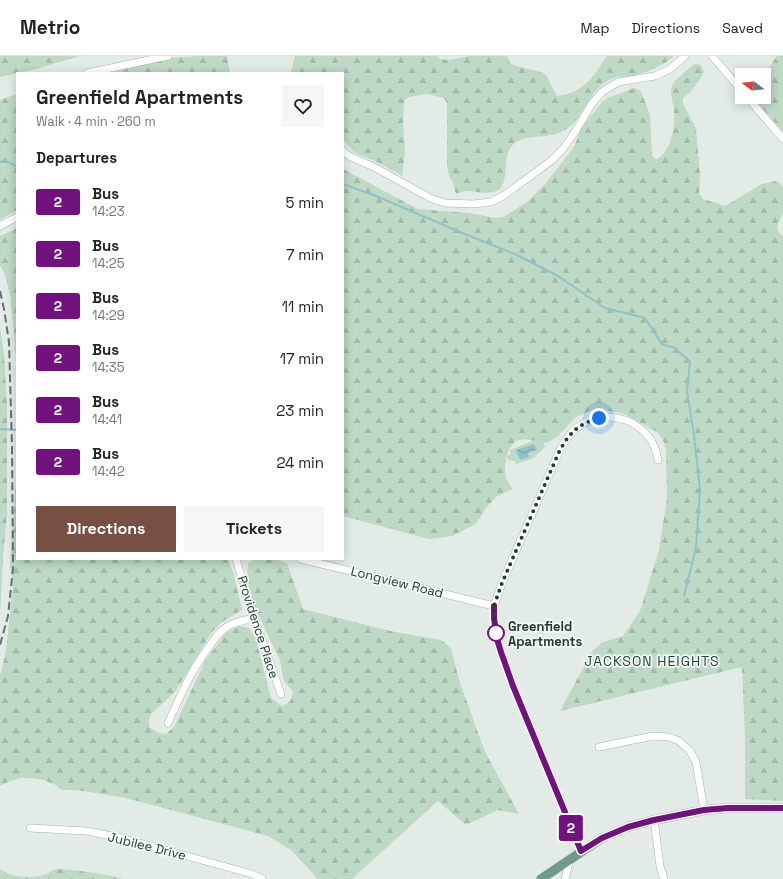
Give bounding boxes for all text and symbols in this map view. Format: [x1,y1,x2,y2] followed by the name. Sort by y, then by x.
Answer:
[20,15,80,40] text: Metrio
[580,19,610,37] text: Map
[632,19,700,37] text: Directions
[722,19,763,37] text: Saved
[735,68,771,104] north arrow
[735,68,771,104] map controls
[36,85,243,110] text: Greenfield Apartments
[282,85,324,127] button: heart
[36,113,156,130] text: Walk · 4 min · 260 m
[36,148,117,167] text: Departures
[92,184,119,203] text: Bus
[54,193,62,211] text: 2
[285,193,324,212] text: 5 min
[92,203,125,220] text: 14:23
[92,236,119,255] text: Bus
[54,245,62,263] text: 2
[286,245,324,264] text: 7 min
[92,255,124,272] text: 14:25
[92,288,119,307] text: Bus
[54,297,62,315] text: 2
[282,297,324,316] text: 11 min
[92,307,125,324] text: 14:29
[92,340,119,359] text: Bus
[54,349,62,367] text: 2
[280,349,324,368] text: 17 min
[92,359,125,376] text: 14:35
[92,392,119,411] text: Bus
[54,401,62,419] text: 2
[276,401,324,420] text: 23 min
[589,408,609,428] your location
[92,411,122,428] text: 14:41
[92,444,119,463] text: Bus
[54,453,62,471] text: 2
[276,453,324,472] text: 24 min
[92,463,125,480] text: 14:42
[36,506,176,552] button: Directions
[184,506,324,552] button: Tickets
[349,562,445,602] street label: Longview Road
[233,573,283,681] street label: Providence Place
[508,618,582,650] place label: Greenfield Apartments
[487,624,505,642] marker: Greenfield Apartments
[584,652,720,670] district label: JACKSON HEIGHTS
[558,815,584,841] line badge: 2
[567,819,575,837] text: 2
[106,828,188,864] street label: Jubilee Drive

